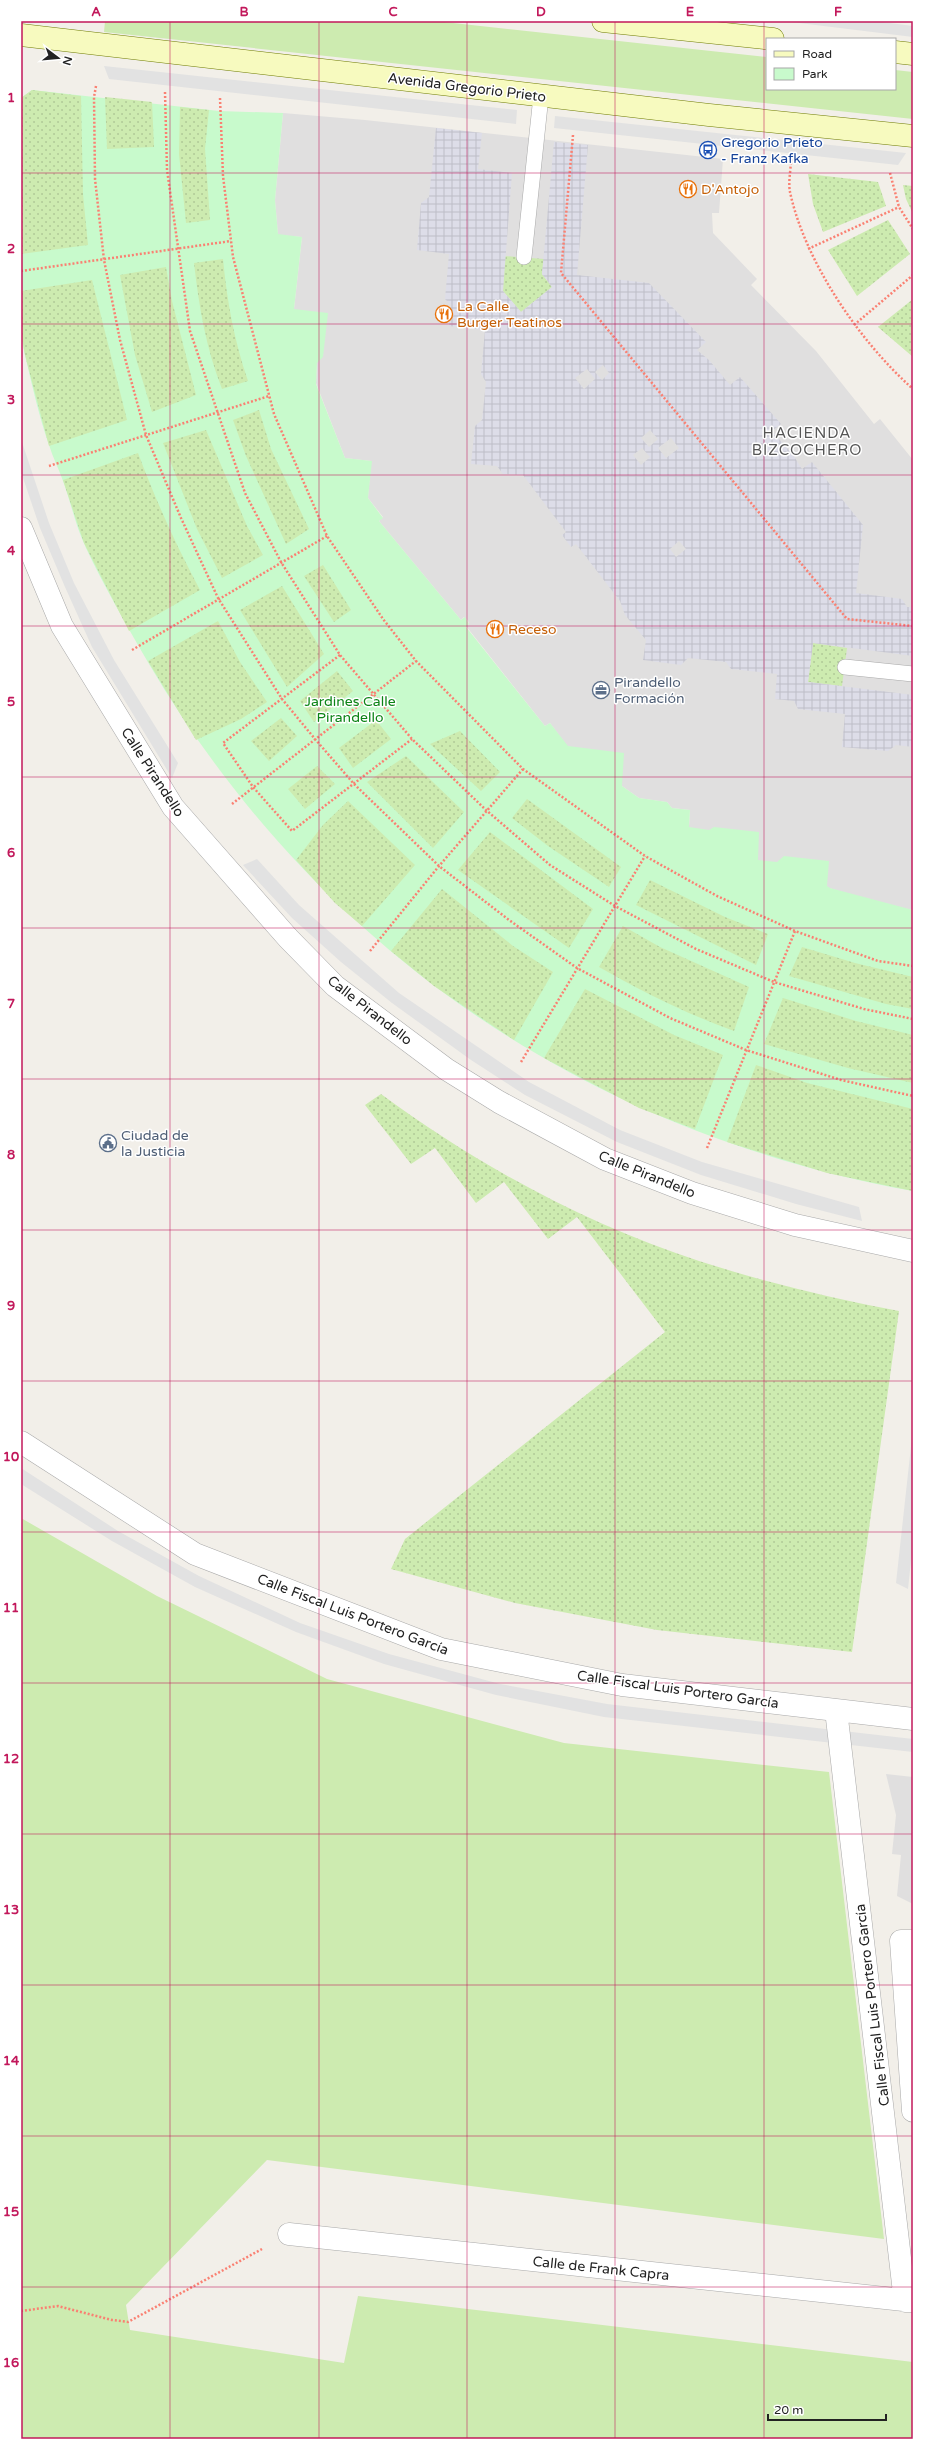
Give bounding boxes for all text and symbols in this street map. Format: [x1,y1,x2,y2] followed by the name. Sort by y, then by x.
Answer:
[91,4,101,20] text: A
[239,4,249,20] text: B
[388,4,398,20] text: C
[536,4,546,20] text: D
[686,4,694,20] text: E
[834,4,842,20] text: F
[38,38,78,78] north arrow
[766,38,896,90] legend
[802,47,832,61] text: Road
[60,55,75,67] text: N
[802,67,828,81] text: Park
[387,69,547,106] street label: Avenida Gregorio Prieto
[7,90,15,106] text: 1
[721,134,823,167] place label: Gregorio Prieto - Franz Kafka
[698,140,718,160] bus stop icon: Gregorio Prieto - Franz Kafka
[678,179,698,199] restaurant icon: D'Antojo
[701,181,759,198] place label: D'Antojo
[7,241,15,257] text: 2
[457,298,562,331] place label: La Calle Burger Teatinos
[434,304,454,324] restaurant icon: La Calle Burger Teatinos
[7,392,15,408] text: 3
[752,424,862,459] district label: HACIENDA BIZCOCHERO
[7,543,16,559] text: 4
[485,619,505,639] restaurant icon: Receso
[508,621,556,638] place label: Receso
[614,674,685,707] place label: Pirandello Formación
[591,680,611,700] office icon: Pirandello Formación
[304,693,396,726] park label: Jardines Calle Pirandello
[7,694,15,710] text: 5
[117,724,188,820] street label: Calle Pirandello
[7,845,15,861] text: 6
[324,972,415,1049] street label: Calle Pirandello
[7,996,15,1012] text: 7
[121,1127,189,1160] place label: Ciudad de la Justicia
[98,1133,118,1153] public building icon: Ciudad de la Justicia
[7,1147,15,1163] text: 8
[596,1147,698,1202] street label: Calle Pirandello
[7,1298,15,1314] text: 9
[3,1449,19,1465] text: 10
[255,1570,451,1659] street label: Calle Fiscal Luis Portero García
[3,1600,19,1616] text: 11
[576,1667,780,1712] street label: Calle Fiscal Luis Portero García
[3,1751,19,1767] text: 12
[3,1902,19,1918] text: 13
[852,1903,893,2107] street label: Calle Fiscal Luis Portero García
[3,2053,20,2069] text: 14
[3,2204,19,2220] text: 15
[532,2253,670,2284] street label: Calle de Frank Capra
[3,2355,19,2371] text: 16
[768,2396,886,2422] scale bar
[774,2403,803,2417] text: 20 m

